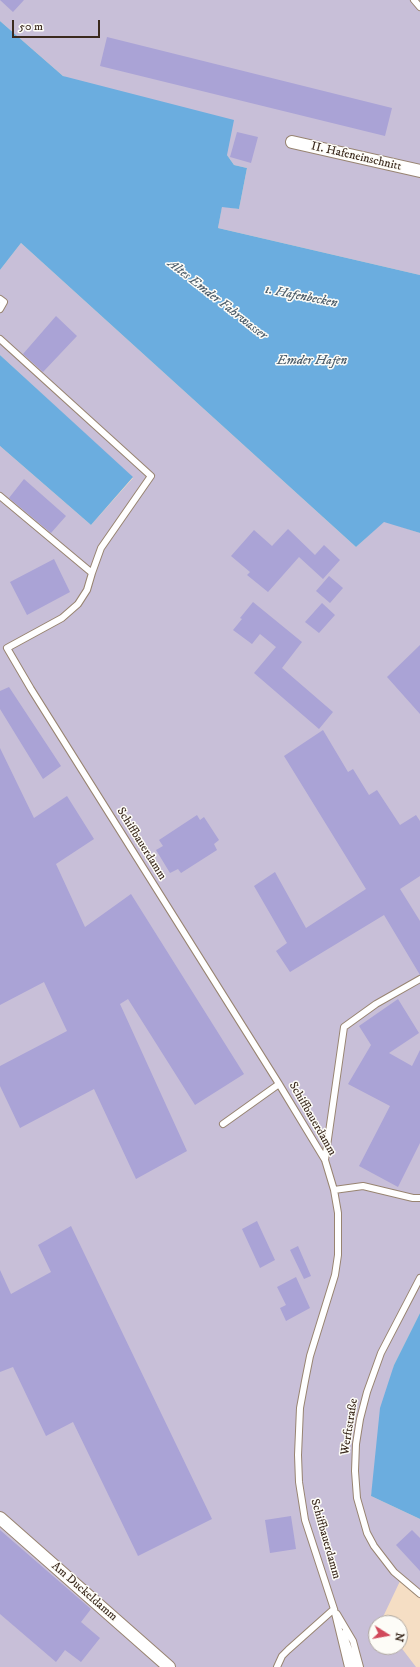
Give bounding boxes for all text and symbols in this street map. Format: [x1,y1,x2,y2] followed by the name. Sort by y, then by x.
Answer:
[14,12,102,38] scale bar
[19,19,43,34] text: 50 m
[309,140,403,174] street label: II. Hafeneinschnitt
[164,256,270,344] water label: Altes Emder Fahrwasser
[263,282,339,312] water label: 1. Hafenbecken
[277,353,347,369] water label: Emder Hafen
[113,805,169,883] street label: Schiffbauerdamm
[285,1080,339,1158] street label: Schiffbauerdamm
[338,1398,362,1456] street label: Werftstraße
[307,1497,343,1581] street label: Schiffbauerdamm
[48,1559,120,1625] street label: Am Duckeldamm
[368,1615,408,1655] north arrow
[391,1631,407,1643] text: N

